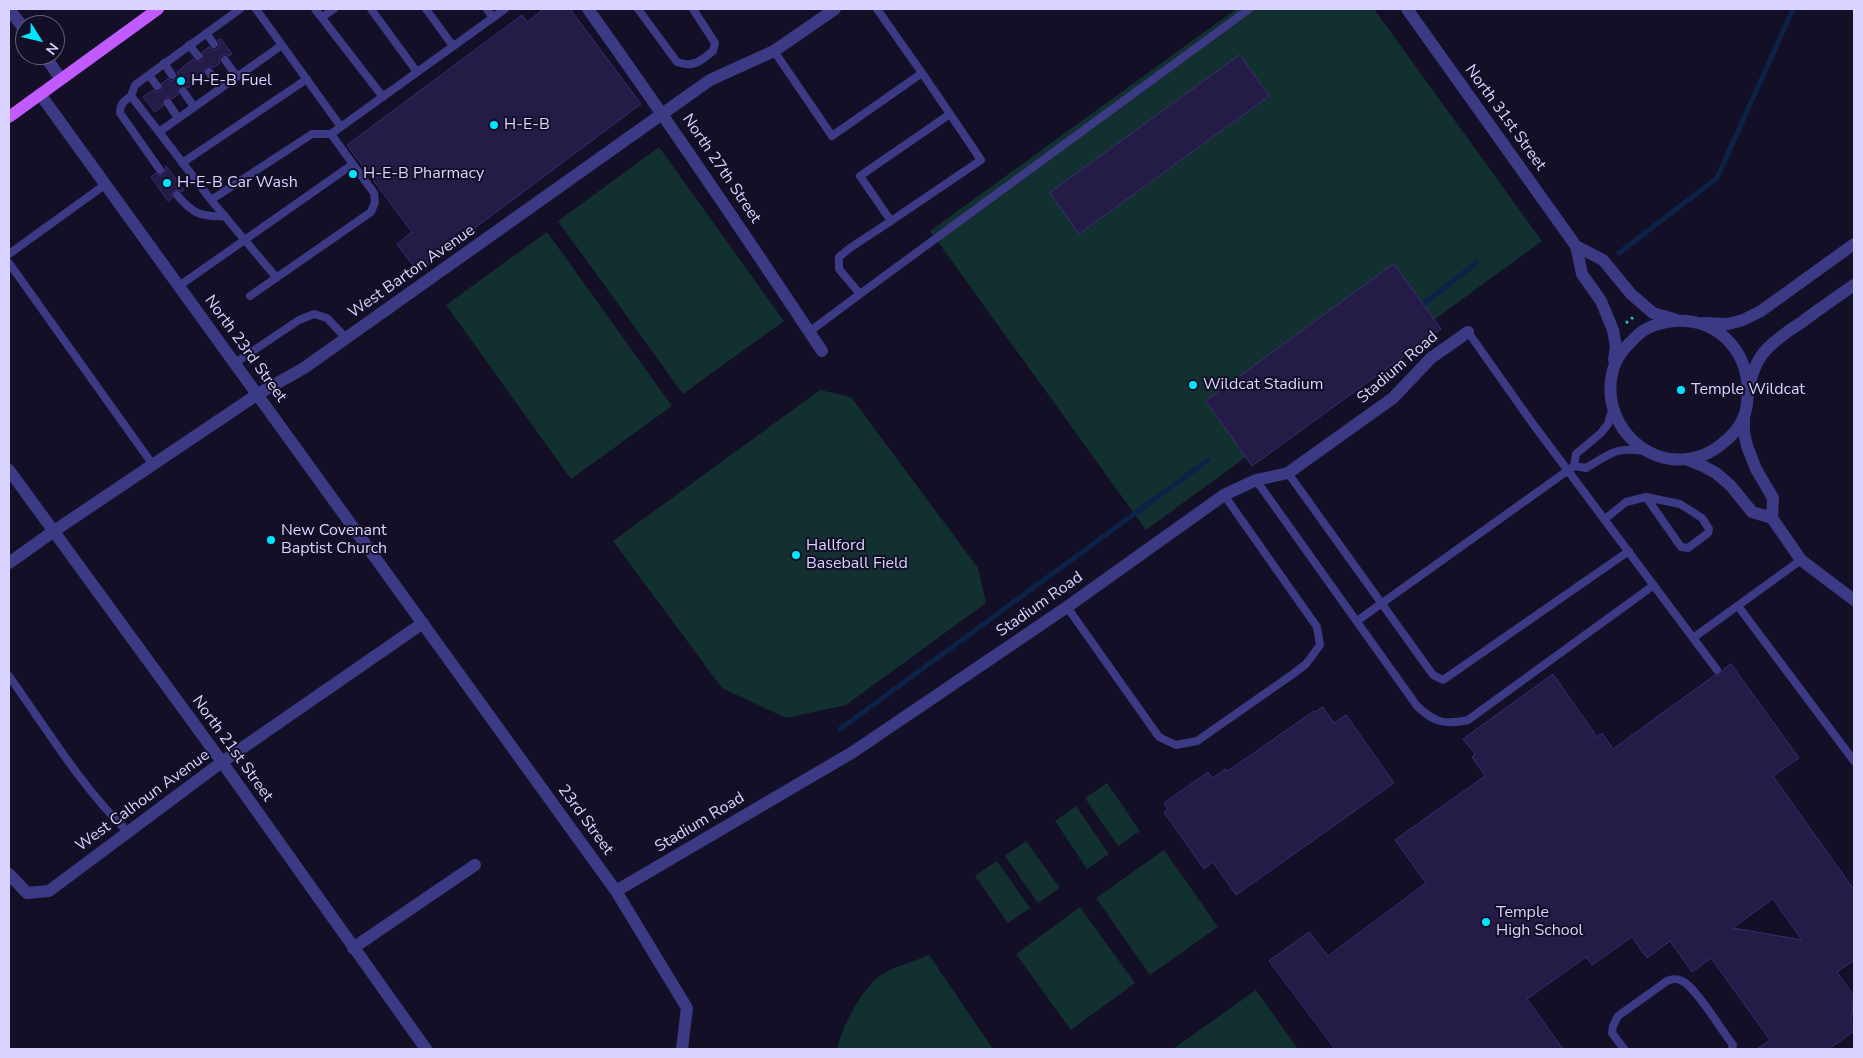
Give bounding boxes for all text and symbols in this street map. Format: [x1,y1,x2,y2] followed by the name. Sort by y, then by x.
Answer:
[15,15,65,65] north arrow
[41,39,63,58] text: N
[1460,61,1550,175] street label: North 31st Street
[191,71,272,91] place label: H-E-B Fuel
[175,75,187,87] marker: H-E-B Fuel
[677,111,765,227] street label: North 27th Street
[504,115,550,135] place label: H-E-B
[488,119,500,131] marker: H-E-B
[363,164,484,184] place label: H-E-B Pharmacy
[347,168,359,180] marker: H-E-B Pharmacy
[177,173,298,193] place label: H-E-B Car Wash
[161,177,173,189] marker: H-E-B Car Wash
[345,221,479,323] street label: West Barton Avenue
[200,292,290,406] street label: North 23rd Street
[1354,328,1442,408] street label: Stadium Road
[1203,375,1323,395] place label: Wildcat Stadium
[1187,379,1199,391] marker: Wildcat Stadium
[1691,380,1805,400] place label: Temple Wildcat
[1675,384,1687,396] marker: Temple Wildcat
[281,521,387,559] place label: New Covenant Baptist Church
[265,534,277,546] marker: New Covenant Baptist Church
[806,536,908,574] place label: Hallford Baseball Field
[790,549,802,561] marker: Hallford Baseball Field
[993,568,1087,642] street label: Stadium Road
[187,692,277,806] street label: North 21st Street
[72,746,214,856] street label: West Calhoun Avenue
[553,781,617,859] street label: 23rd Street
[652,789,748,857] street label: Stadium Road
[1496,903,1583,941] place label: Temple High School
[1480,916,1492,928] marker: Temple High School

